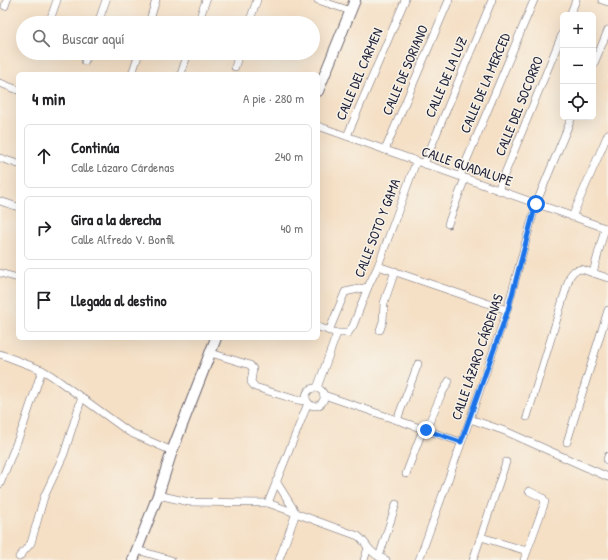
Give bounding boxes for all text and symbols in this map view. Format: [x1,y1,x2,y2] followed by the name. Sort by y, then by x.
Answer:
[560,12,596,120] map controls
[560,12,596,48] button: +
[16,16,320,60] search box
[377,22,432,118] street label: CALLE DE SORIANO
[331,25,387,123] street label: CALLE DEL CARMEN
[30,27,52,49] icon: search
[62,28,125,49] text: Buscar aquí
[455,30,514,136] street label: CALLE DE LA MERCED
[420,34,471,120] street label: CALLE DE LA LUZ
[560,48,596,84] button: −
[490,53,547,158] street label: CALLE DEL SOCORRO
[560,84,596,120] button: locate
[32,87,65,110] text: 4 min
[243,89,304,107] text: A pie · 280 m
[71,137,119,158] text: Continúa
[419,141,515,190] street label: CALLE GUADALUPE
[33,145,55,167] icon: ahead
[274,147,303,165] text: 240 m
[71,158,174,176] text: Calle Lázaro Cárdenas
[349,176,404,280] street label: CALLE SOTO Y GAMA
[527,195,545,213] route start
[71,209,161,230] text: Gira a la derecha
[33,217,55,239] icon: right
[280,219,303,237] text: 40 m
[71,230,174,248] text: Calle Alfredo V. Bonfil
[33,289,55,311] icon: arrive
[71,290,167,311] text: Llegada al destino
[446,291,507,422] street label: CALLE LÁZARO CÁRDENAS
[417,421,435,439] route end

